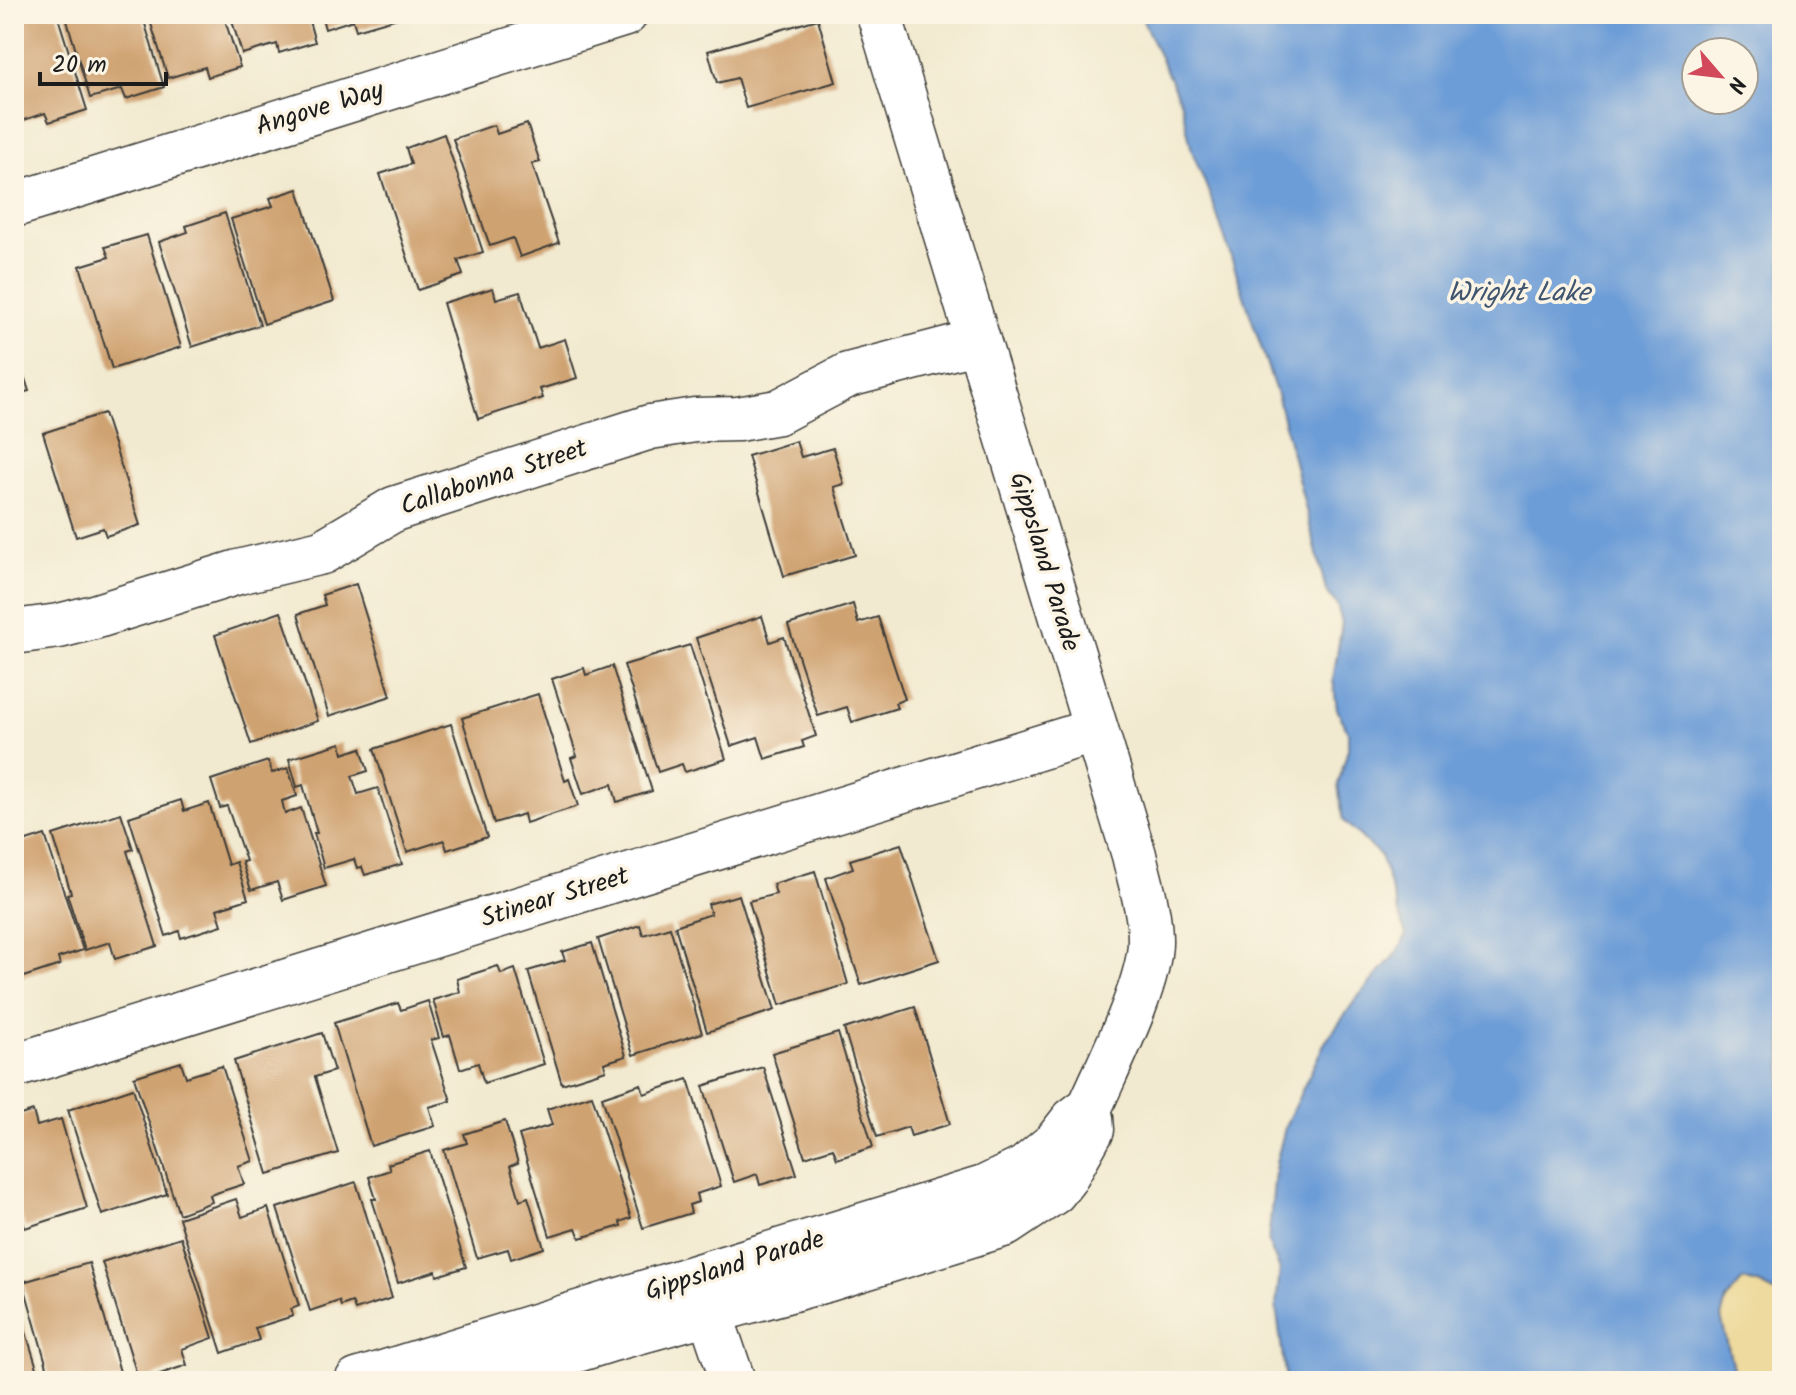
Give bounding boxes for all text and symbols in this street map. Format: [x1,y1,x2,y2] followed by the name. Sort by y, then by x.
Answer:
[40,36,166,86] scale bar
[1680,36,1760,116] north arrow
[52,46,107,85] text: 20 m
[251,69,390,148] street label: Angove Way
[1717,70,1754,99] text: N
[1448,271,1593,316] water label: Wright Lake
[395,428,594,528] street label: Callabonna Street
[997,467,1091,657] street label: Gippsland Parade
[476,855,635,940] street label: Stinear Street
[640,1219,830,1313] street label: Gippsland Parade

